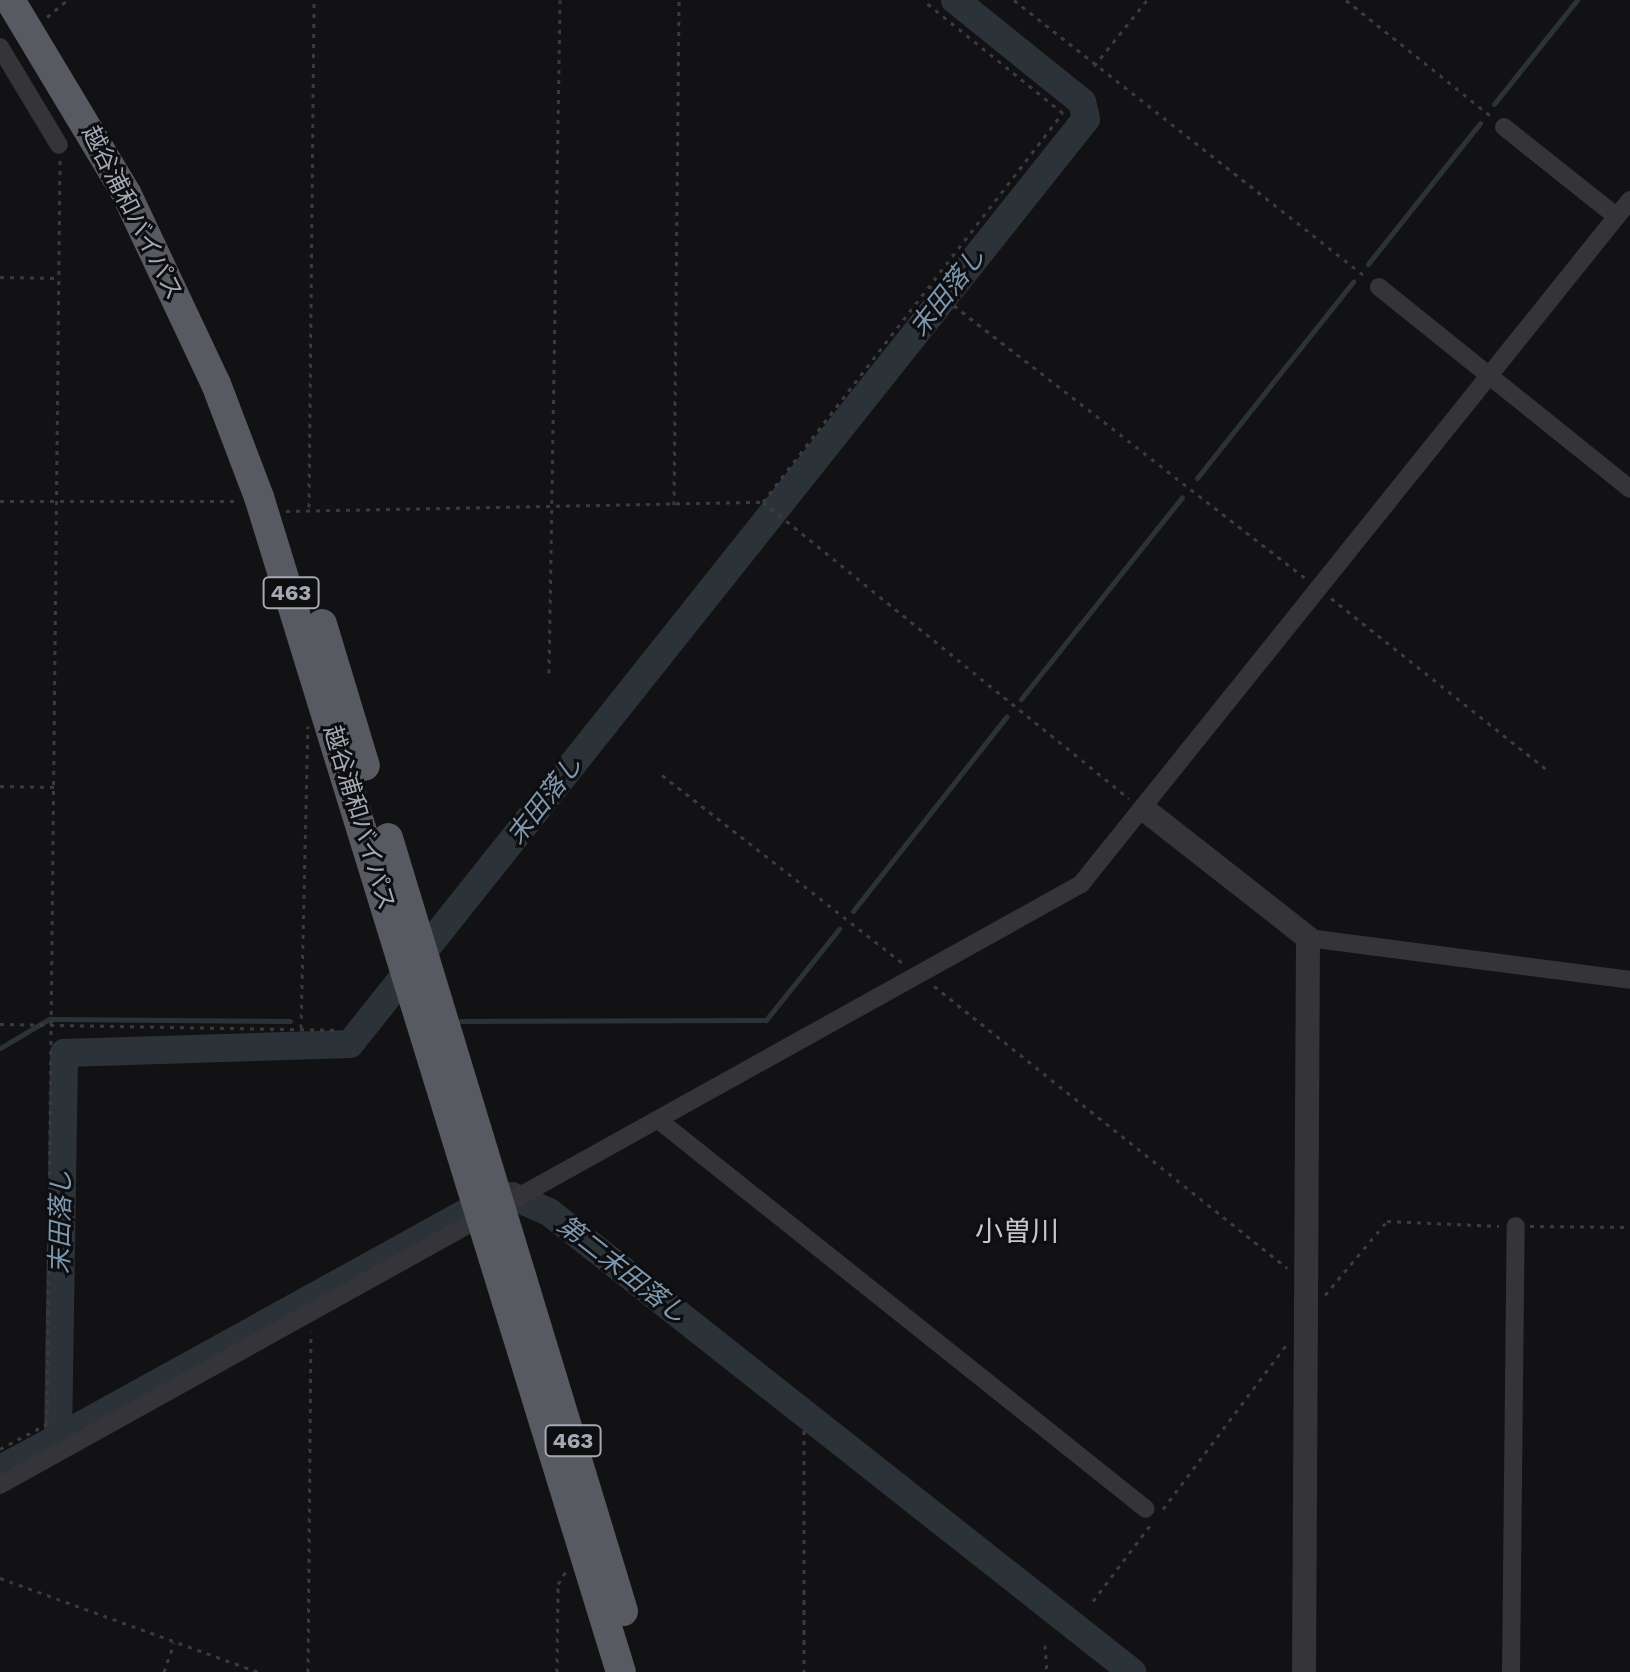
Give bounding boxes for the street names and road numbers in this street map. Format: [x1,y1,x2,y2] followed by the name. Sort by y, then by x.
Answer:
[76,121,188,305] street label: 越谷浦和バイパス
[261,575,321,611] road number: 463
[317,722,401,914] street label: 越谷浦和バイパス
[543,1423,603,1459] road number: 463

